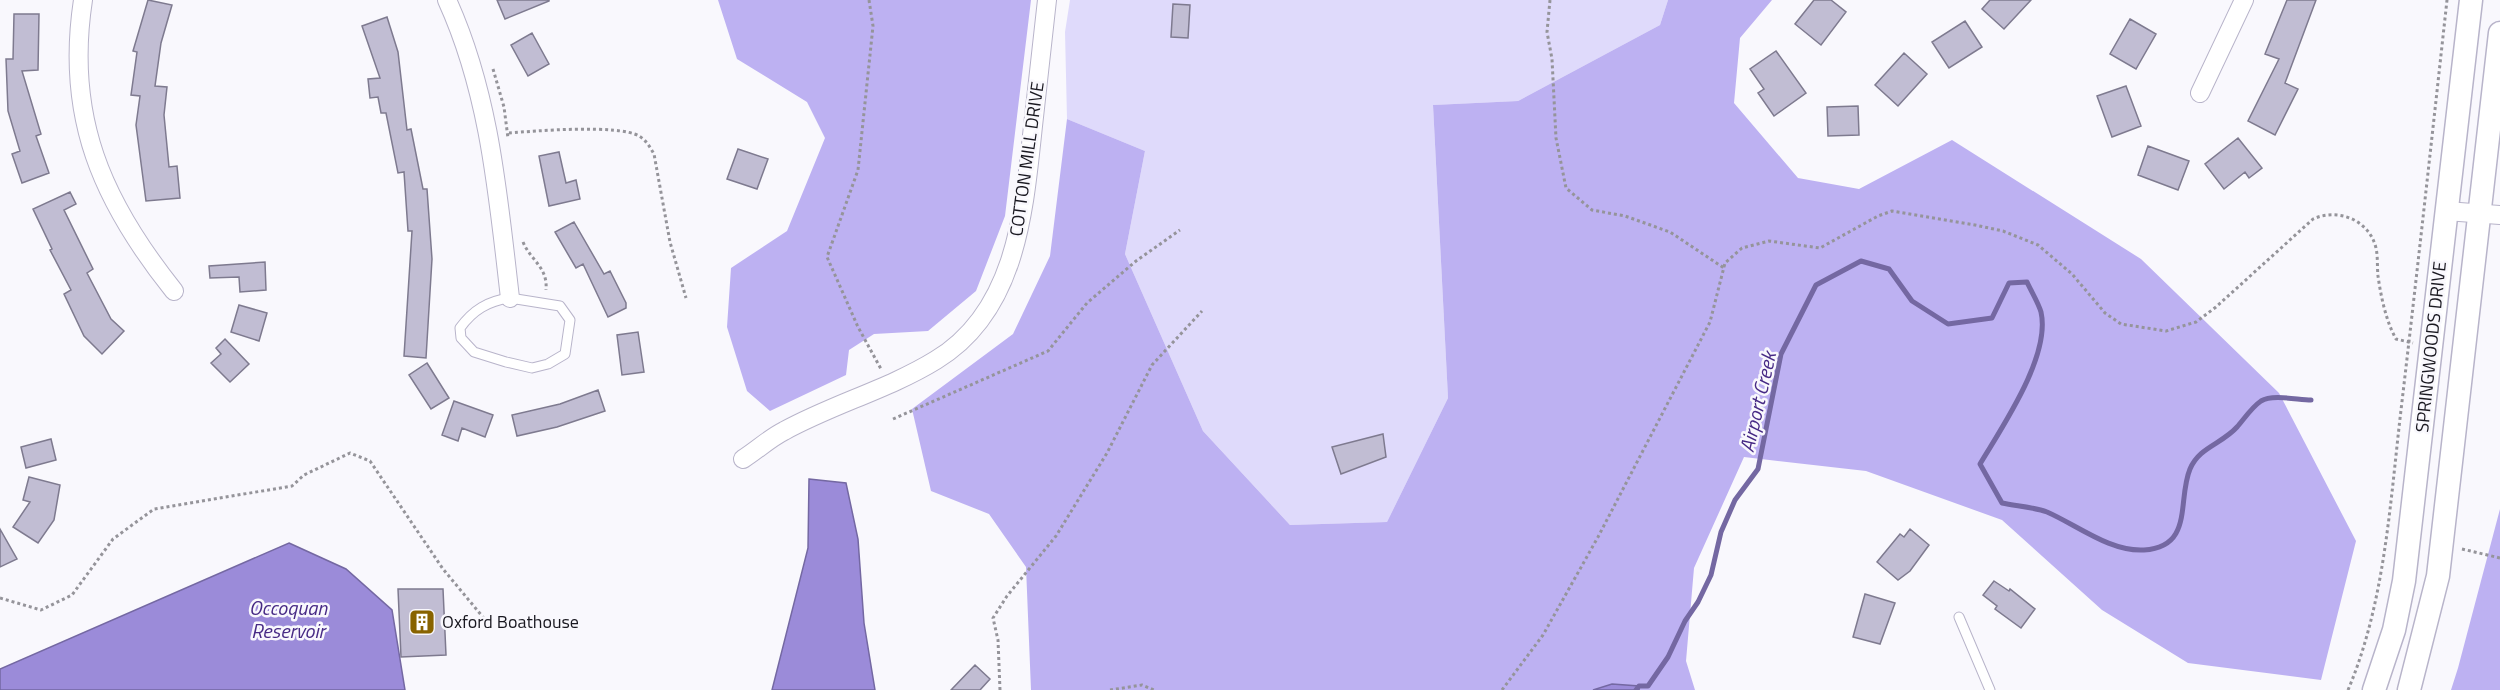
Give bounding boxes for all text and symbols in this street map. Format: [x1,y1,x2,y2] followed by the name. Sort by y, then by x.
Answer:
[1002,80,1051,238] street label: COTTON MILL DRIVE
[2408,260,2453,434] street label: SPRINGWOODS DRIVE
[1731,347,1785,455] water label: Airport Creek
[249,592,328,646] water label: Occoquan Reservoir
[407,607,437,637] building icon: Oxford Boathouse
[442,608,579,635] place label: Oxford Boathouse

